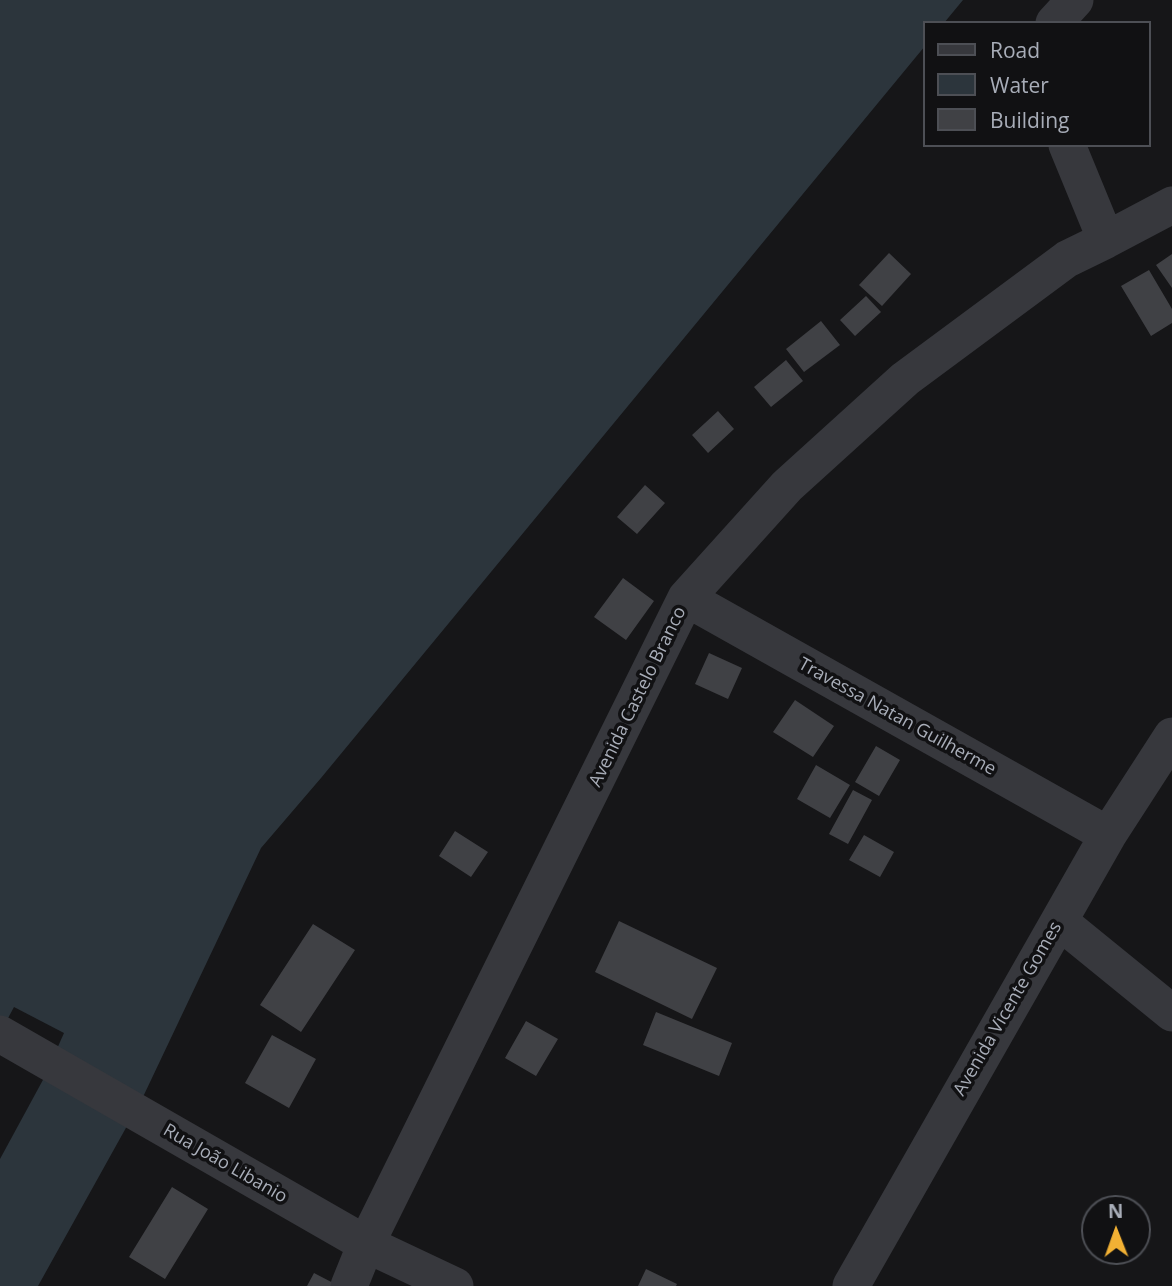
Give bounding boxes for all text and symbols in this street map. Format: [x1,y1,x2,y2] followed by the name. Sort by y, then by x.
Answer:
[923,21,1151,147] legend
[990,36,1040,64] text: Road
[990,71,1049,99] text: Water
[990,106,1069,134] text: Building
[585,603,691,791] street label: Avenida Castelo Branco
[795,654,999,780] street label: Travessa Natan Guilherme
[949,918,1067,1100] street label: Avenida Vicente Gomes
[159,1120,291,1208] street label: Rua João Libanio
[1081,1195,1151,1265] north arrow
[1108,1198,1124,1224] text: N

